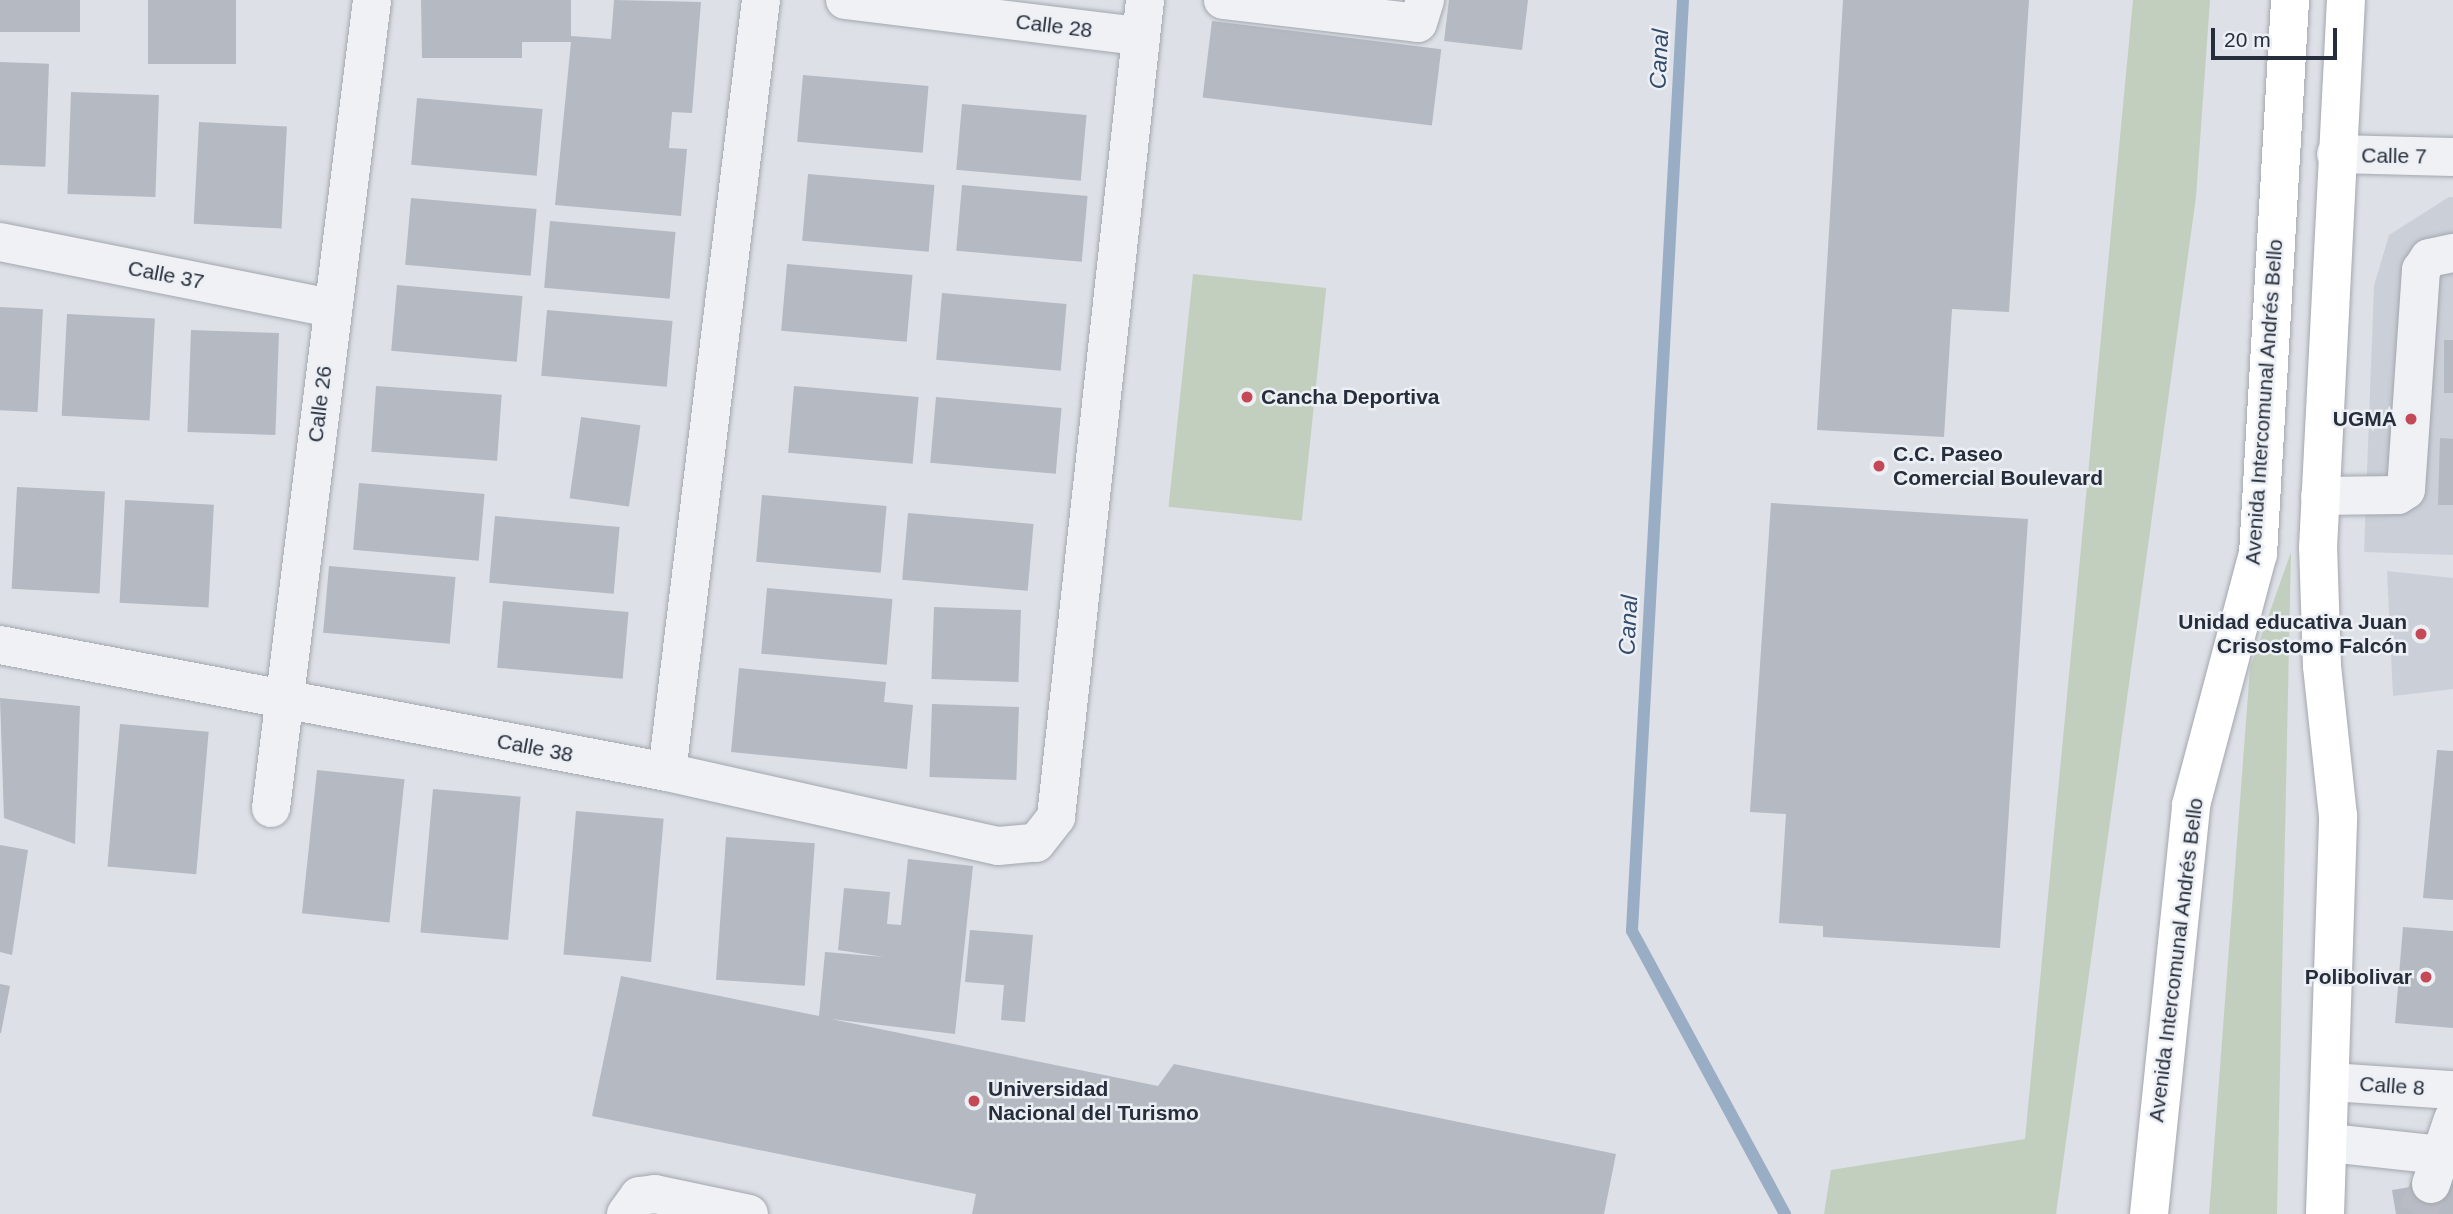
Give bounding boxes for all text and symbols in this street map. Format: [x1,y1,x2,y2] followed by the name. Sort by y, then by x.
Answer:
[1014,9,1094,43] street label: Calle 28
[2215,14,2341,58] scale bar
[1644,28,1674,90] water label: Canal
[2224,28,2271,51] text: 20 m
[2361,143,2427,169] street label: Calle 7
[2240,238,2288,566] street label: Avenida Intercomunal Andrés Bello
[126,255,206,295] street label: Calle 37
[303,364,337,444] street label: Calle 26
[1261,384,1440,410] place label: Cancha Deportiva
[1239,389,1255,405] marker: Cancha Deportiva
[2333,406,2397,432] place label: UGMA
[2403,411,2419,427] marker: UGMA
[1893,441,2103,491] place label: C.C. Paseo Comercial Boulevard
[1871,458,1887,474] marker: C.C. Paseo Comercial Boulevard
[1613,594,1643,656] water label: Canal
[2178,609,2407,659] place label: Unidad educativa Juan Crisostomo Falcón
[2413,626,2429,642] marker: Unidad educativa Juan Crisostomo Falcón
[495,728,575,768] street label: Calle 38
[2144,796,2208,1124] street label: Avenida Intercomunal Andrés Bello
[2305,964,2412,990] place label: Polibolivar
[2418,969,2434,985] marker: Polibolivar
[2359,1071,2425,1101] street label: Calle 8
[988,1076,1199,1126] place label: Universidad Nacional del Turismo
[966,1093,982,1109] marker: Universidad Nacional del Turismo

